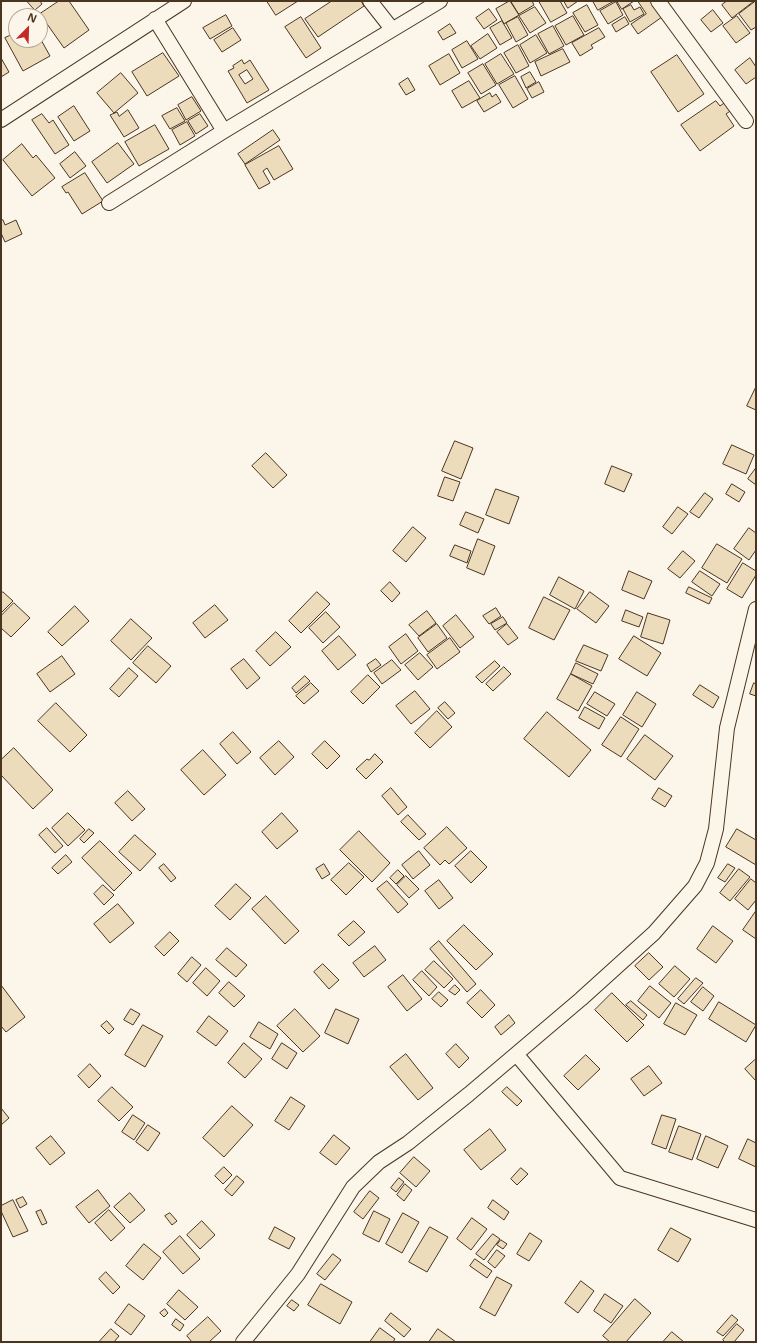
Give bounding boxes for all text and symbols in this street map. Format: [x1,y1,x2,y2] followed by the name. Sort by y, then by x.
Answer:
[8,8,48,48] north arrow
[25,9,40,26] text: N

